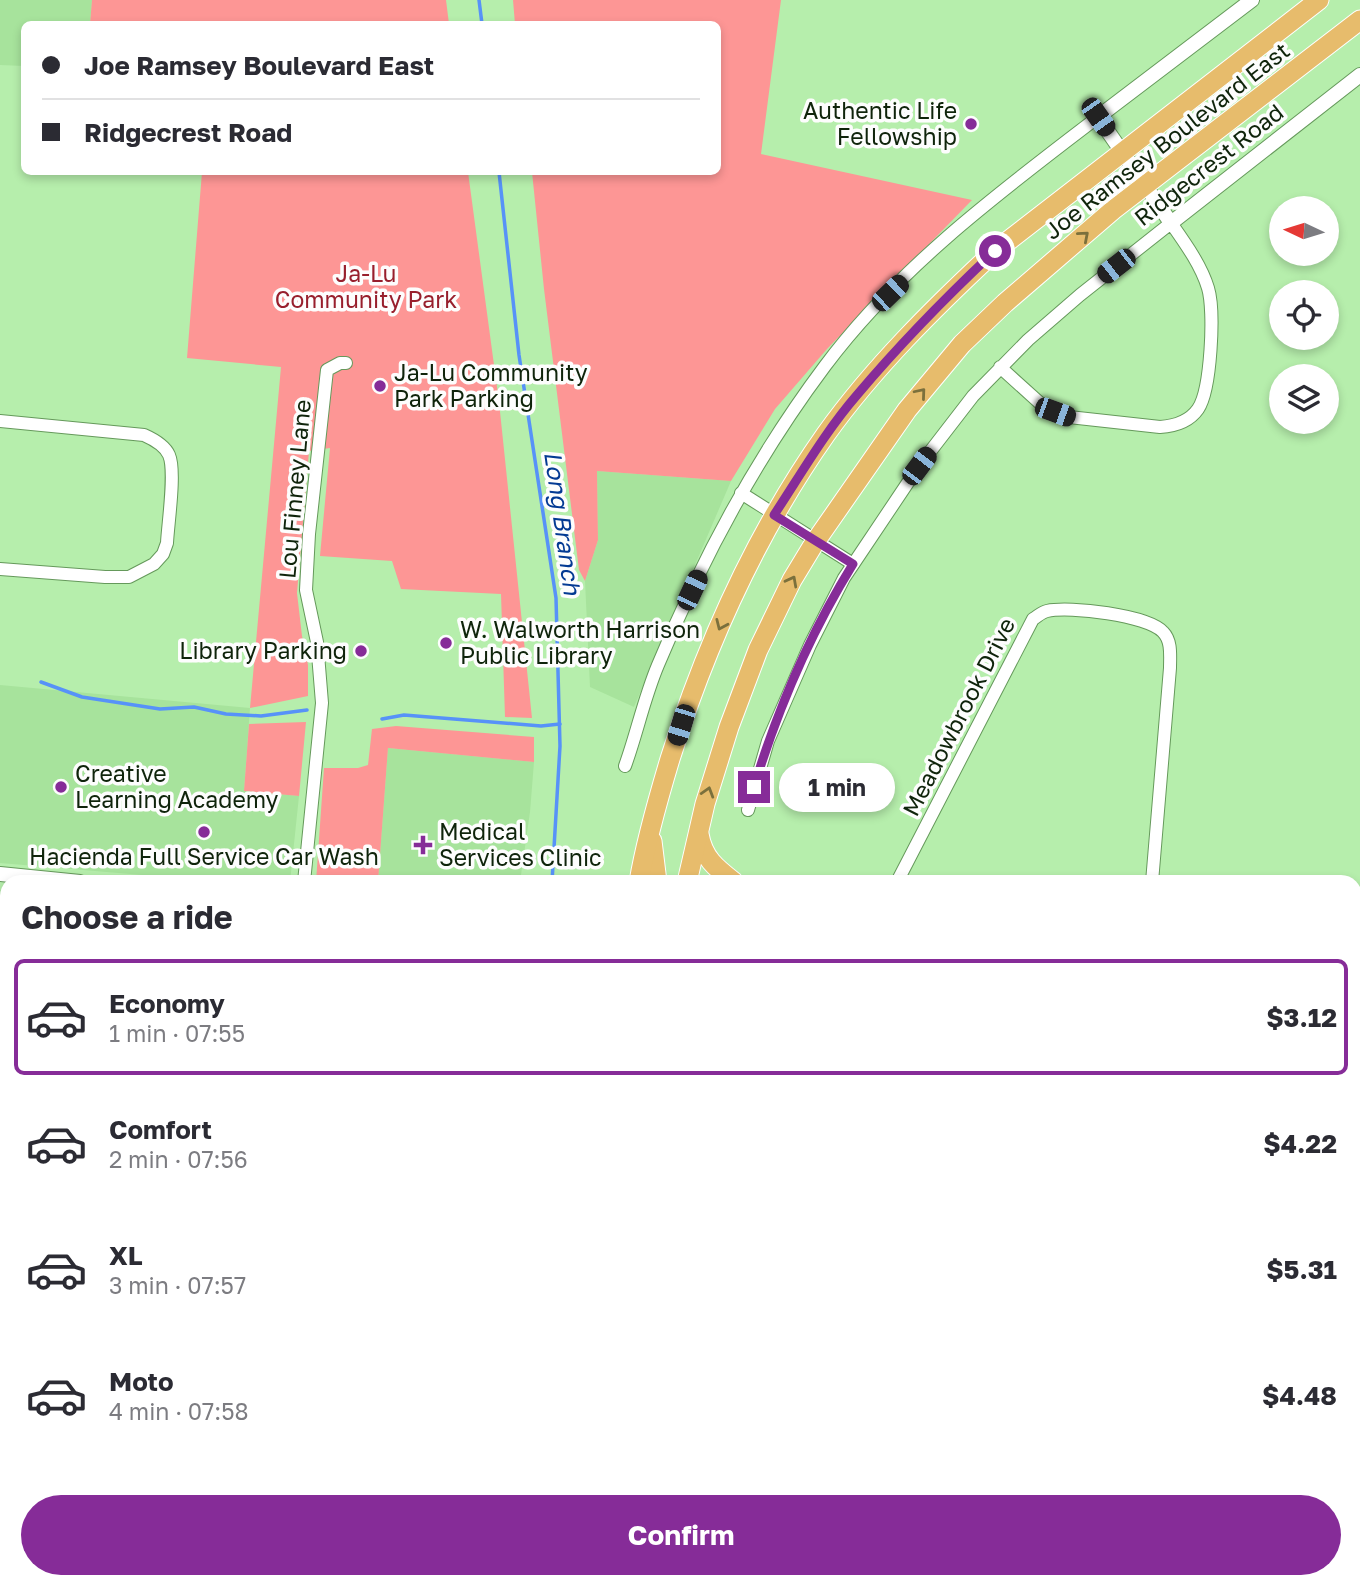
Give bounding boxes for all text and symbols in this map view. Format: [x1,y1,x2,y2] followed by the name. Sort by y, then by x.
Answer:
[1038,36,1294,245] street label: Joe Ramsey Boulevard East
[84,50,434,81] text: Joe Ramsey Boulevard East
[1078,94,1119,140] car
[803,96,957,150] place label: Authentic Life Fellowship
[1128,97,1289,231] street label: Ridgecrest Road
[963,116,979,132] marker: Authentic Life Fellowship
[84,117,292,148] text: Ridgecrest Road
[1269,196,1339,266] north arrow
[1269,196,1339,434] map controls
[1076,231,1089,244] one-way arrow
[979,235,1011,267] route start
[1093,245,1140,287] car
[275,259,457,313] park label: Ja-Lu Community Park
[868,271,913,315] car
[1269,280,1339,350] button: locate
[394,358,588,412] place label: Ja-Lu Community Park Parking
[1269,364,1339,434] button: layers
[372,378,388,394] marker: Ja-Lu Community Park Parking
[913,389,925,402] one-way arrow
[1032,395,1079,429] car
[272,398,316,580] street label: Lou Finney Lane
[898,443,941,489] car
[538,449,588,598] water label: Long Branch
[674,567,711,613] car
[784,576,797,588] one-way arrow
[896,613,1020,820] street label: Meadowbrook Drive
[460,615,700,669] place label: W. Walworth Harrison Public Library
[715,617,729,630] one-way arrow
[438,635,454,651] marker: W. Walworth Harrison Public Library
[179,636,347,664] place label: Library Parking
[353,643,369,659] marker: Library Parking
[665,702,698,748] car
[75,759,279,813] place label: Creative Learning Academy
[778,762,894,812] callout: 1 min
[738,771,770,803] route end
[808,773,866,801] text: 1 min
[53,779,69,795] marker: Creative Learning Academy
[700,786,715,798] one-way arrow
[439,817,602,871] place label: Medical Services Clinic
[196,824,212,840] marker: Hacienda Full Service Car Wash
[413,835,433,855] marker: Medical Services Clinic
[29,842,379,870] place label: Hacienda Full Service Car Wash
[21,898,233,936] text: Choose a ride
[25,986,88,1049] icon: car
[109,988,225,1019] text: Economy
[1266,1002,1337,1033] text: $3.12
[109,1019,245,1047] text: 1 min · 07:55
[25,1112,88,1175] icon: car
[109,1114,212,1145] text: Comfort
[1263,1128,1337,1159] text: $4.22
[109,1145,248,1173] text: 2 min · 07:56
[25,1238,88,1301] icon: car
[109,1240,143,1271] text: XL
[1266,1254,1337,1285] text: $5.31
[109,1271,246,1299] text: 3 min · 07:57
[25,1364,88,1427] icon: car
[109,1366,174,1397] text: Moto
[1262,1380,1337,1411] text: $4.48
[109,1397,249,1425] text: 4 min · 07:58
[21,1495,1341,1575] button: Confirm

